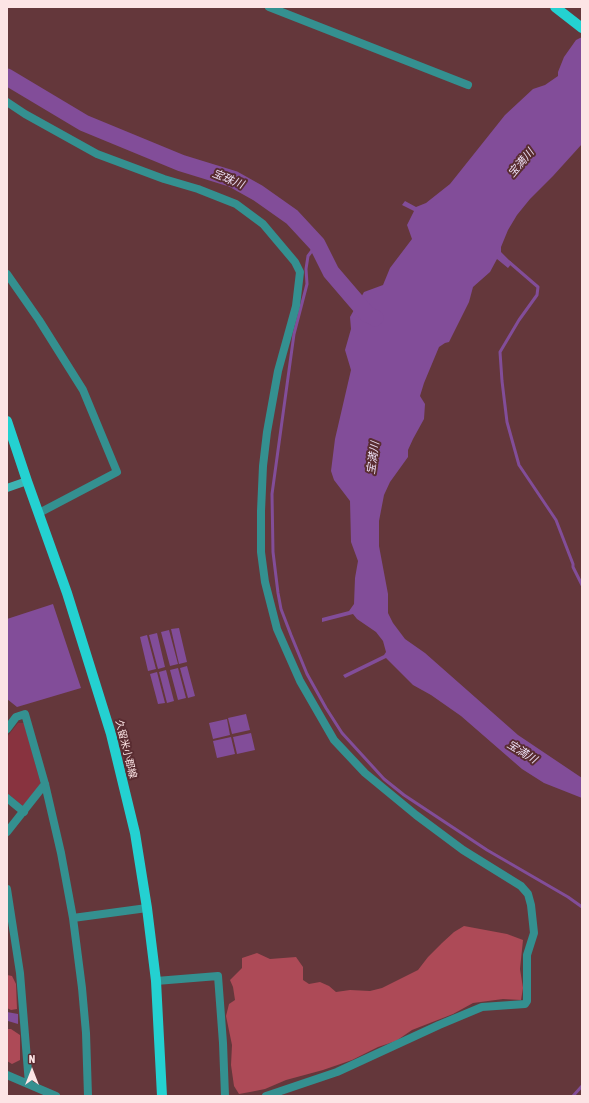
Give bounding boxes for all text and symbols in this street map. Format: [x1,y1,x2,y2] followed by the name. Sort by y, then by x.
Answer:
[505,146,537,180] water label: 宝満川
[210,167,246,191] water label: 宝珠川
[364,441,382,475] water label: 宝満川
[113,718,139,780] street label: 久留米小郡線
[505,738,539,766] water label: 宝満川
[12,1051,52,1091] north arrow
[29,1053,35,1065] text: N

